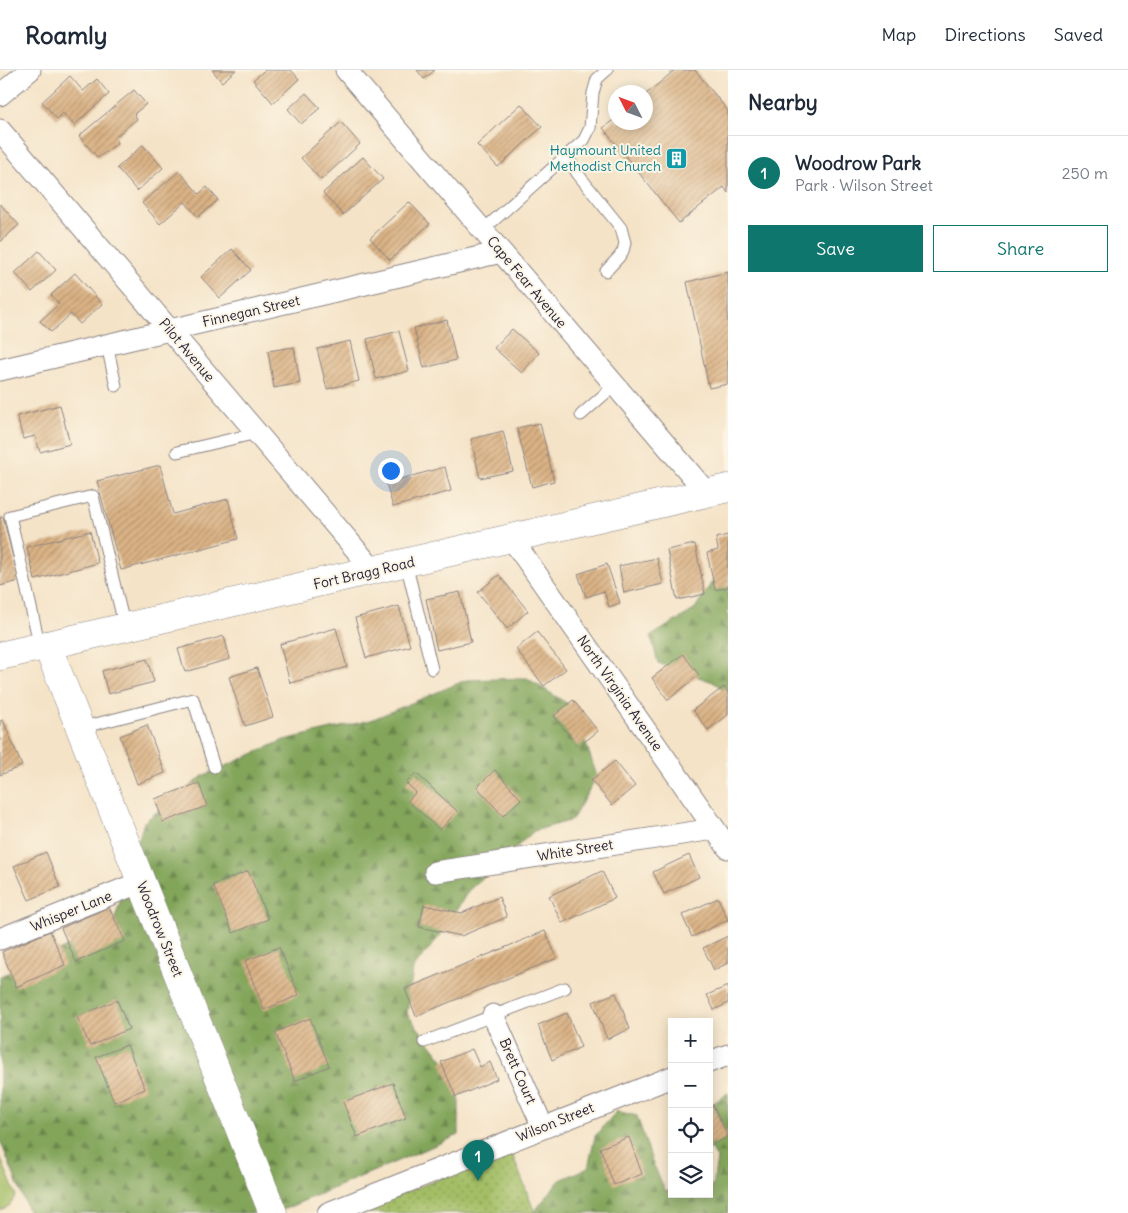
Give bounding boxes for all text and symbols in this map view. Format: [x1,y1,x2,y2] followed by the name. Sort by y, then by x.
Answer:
[25,20,107,50] text: Roamly
[881,23,916,46] text: Map
[944,23,1026,46] text: Directions
[1054,23,1103,46] text: Saved
[608,85,653,130] north arrow
[748,89,818,116] text: Nearby
[550,141,661,175] place label: Haymount United Methodist Church
[665,146,689,170] building icon: Haymount United Methodist Church
[795,151,921,175] text: Woodrow Park
[761,163,767,183] text: 1
[1062,163,1108,183] text: 250 m
[795,175,933,195] text: Park · Wilson Street
[748,225,923,272] button: Save
[933,225,1108,272] button: Share
[483,232,571,332] street label: Cape Fear Avenue
[201,291,302,331] street label: Finnegan Street
[155,315,219,385] street label: Pilot Avenue
[378,458,404,484] your location
[312,553,416,593] street label: Fort Bragg Road
[573,632,667,754] street label: North Virginia Avenue
[536,835,615,865] street label: White Street
[133,879,187,980] street label: Woodrow Street
[28,887,114,935] street label: Whisper Lane
[668,1018,713,1198] map controls
[668,1018,713,1063] button: +
[495,1035,541,1107] street label: Brett Court
[668,1063,713,1108] button: −
[514,1098,597,1146] street label: Wilson Street
[668,1108,713,1153] button: locate
[462,1140,494,1181] pin: 1
[668,1153,713,1198] button: layers

